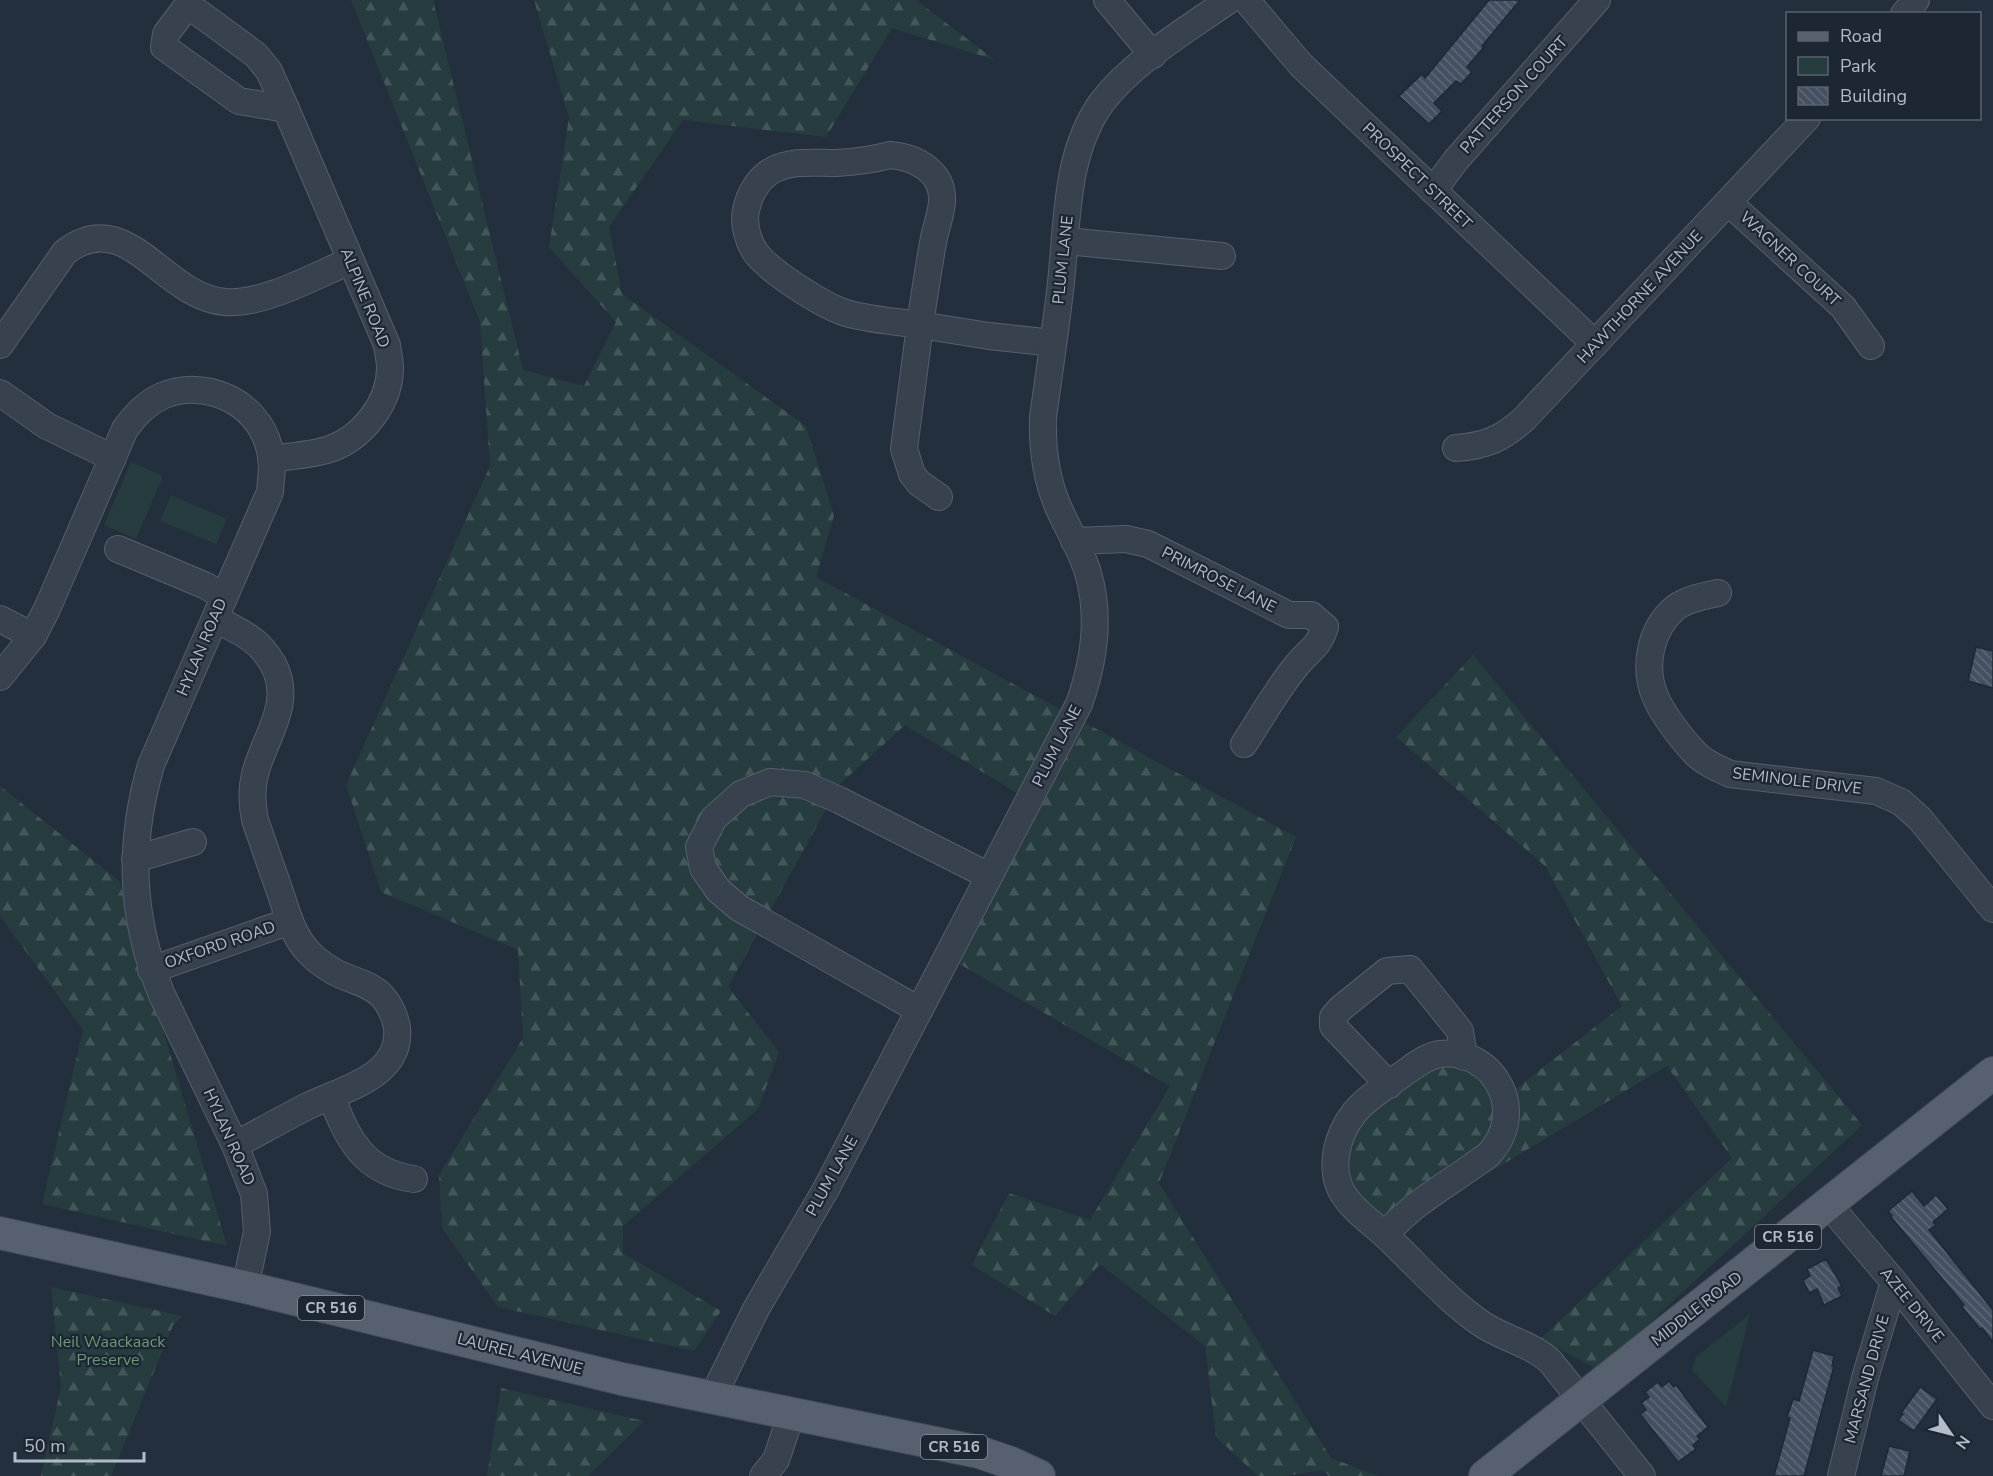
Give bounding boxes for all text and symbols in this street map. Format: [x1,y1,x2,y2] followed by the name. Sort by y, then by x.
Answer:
[1786,12,1981,120] legend
[1840,24,1882,48] text: Road
[1455,31,1573,159] street label: PATTERSON COURT
[1840,54,1877,78] text: Park
[1840,84,1907,108] text: Building
[1357,118,1477,234] street label: PROSPECT STREET
[1735,207,1845,312] street label: WAGNER COURT
[1047,215,1079,305] street label: PLUM LANE
[1572,226,1708,368] street label: HAWTHORNE AVENUE
[335,245,395,351] street label: ALPINE ROAD
[1158,542,1280,618] street label: PRIMROSE LANE
[172,595,232,699] street label: HYLAN ROAD
[1027,701,1087,791] street label: PLUM LANE
[1731,762,1863,800] street label: SEMINOLE DRIVE
[162,916,278,974] street label: OXFORD ROAD
[198,1085,260,1189] street label: HYLAN ROAD
[801,1132,863,1220] street label: PLUM LANE
[1755,1225,1821,1249] road number: CR 516
[1875,1263,1949,1347] street label: AZEE DRIVE
[1647,1267,1747,1351] street label: MIDDLE ROAD
[298,1296,364,1320] road number: CR 516
[1839,1312,1895,1446] street label: MARSAND DRIVE
[455,1328,585,1380] street label: LAUREL AVENUE
[51,1331,166,1371] park label: Neil Waackaack Preserve
[1921,1404,1981,1464] north arrow
[15,1425,144,1463] scale bar
[1950,1431,1975,1453] text: N
[24,1434,66,1458] text: 50 m
[921,1435,987,1459] road number: CR 516

